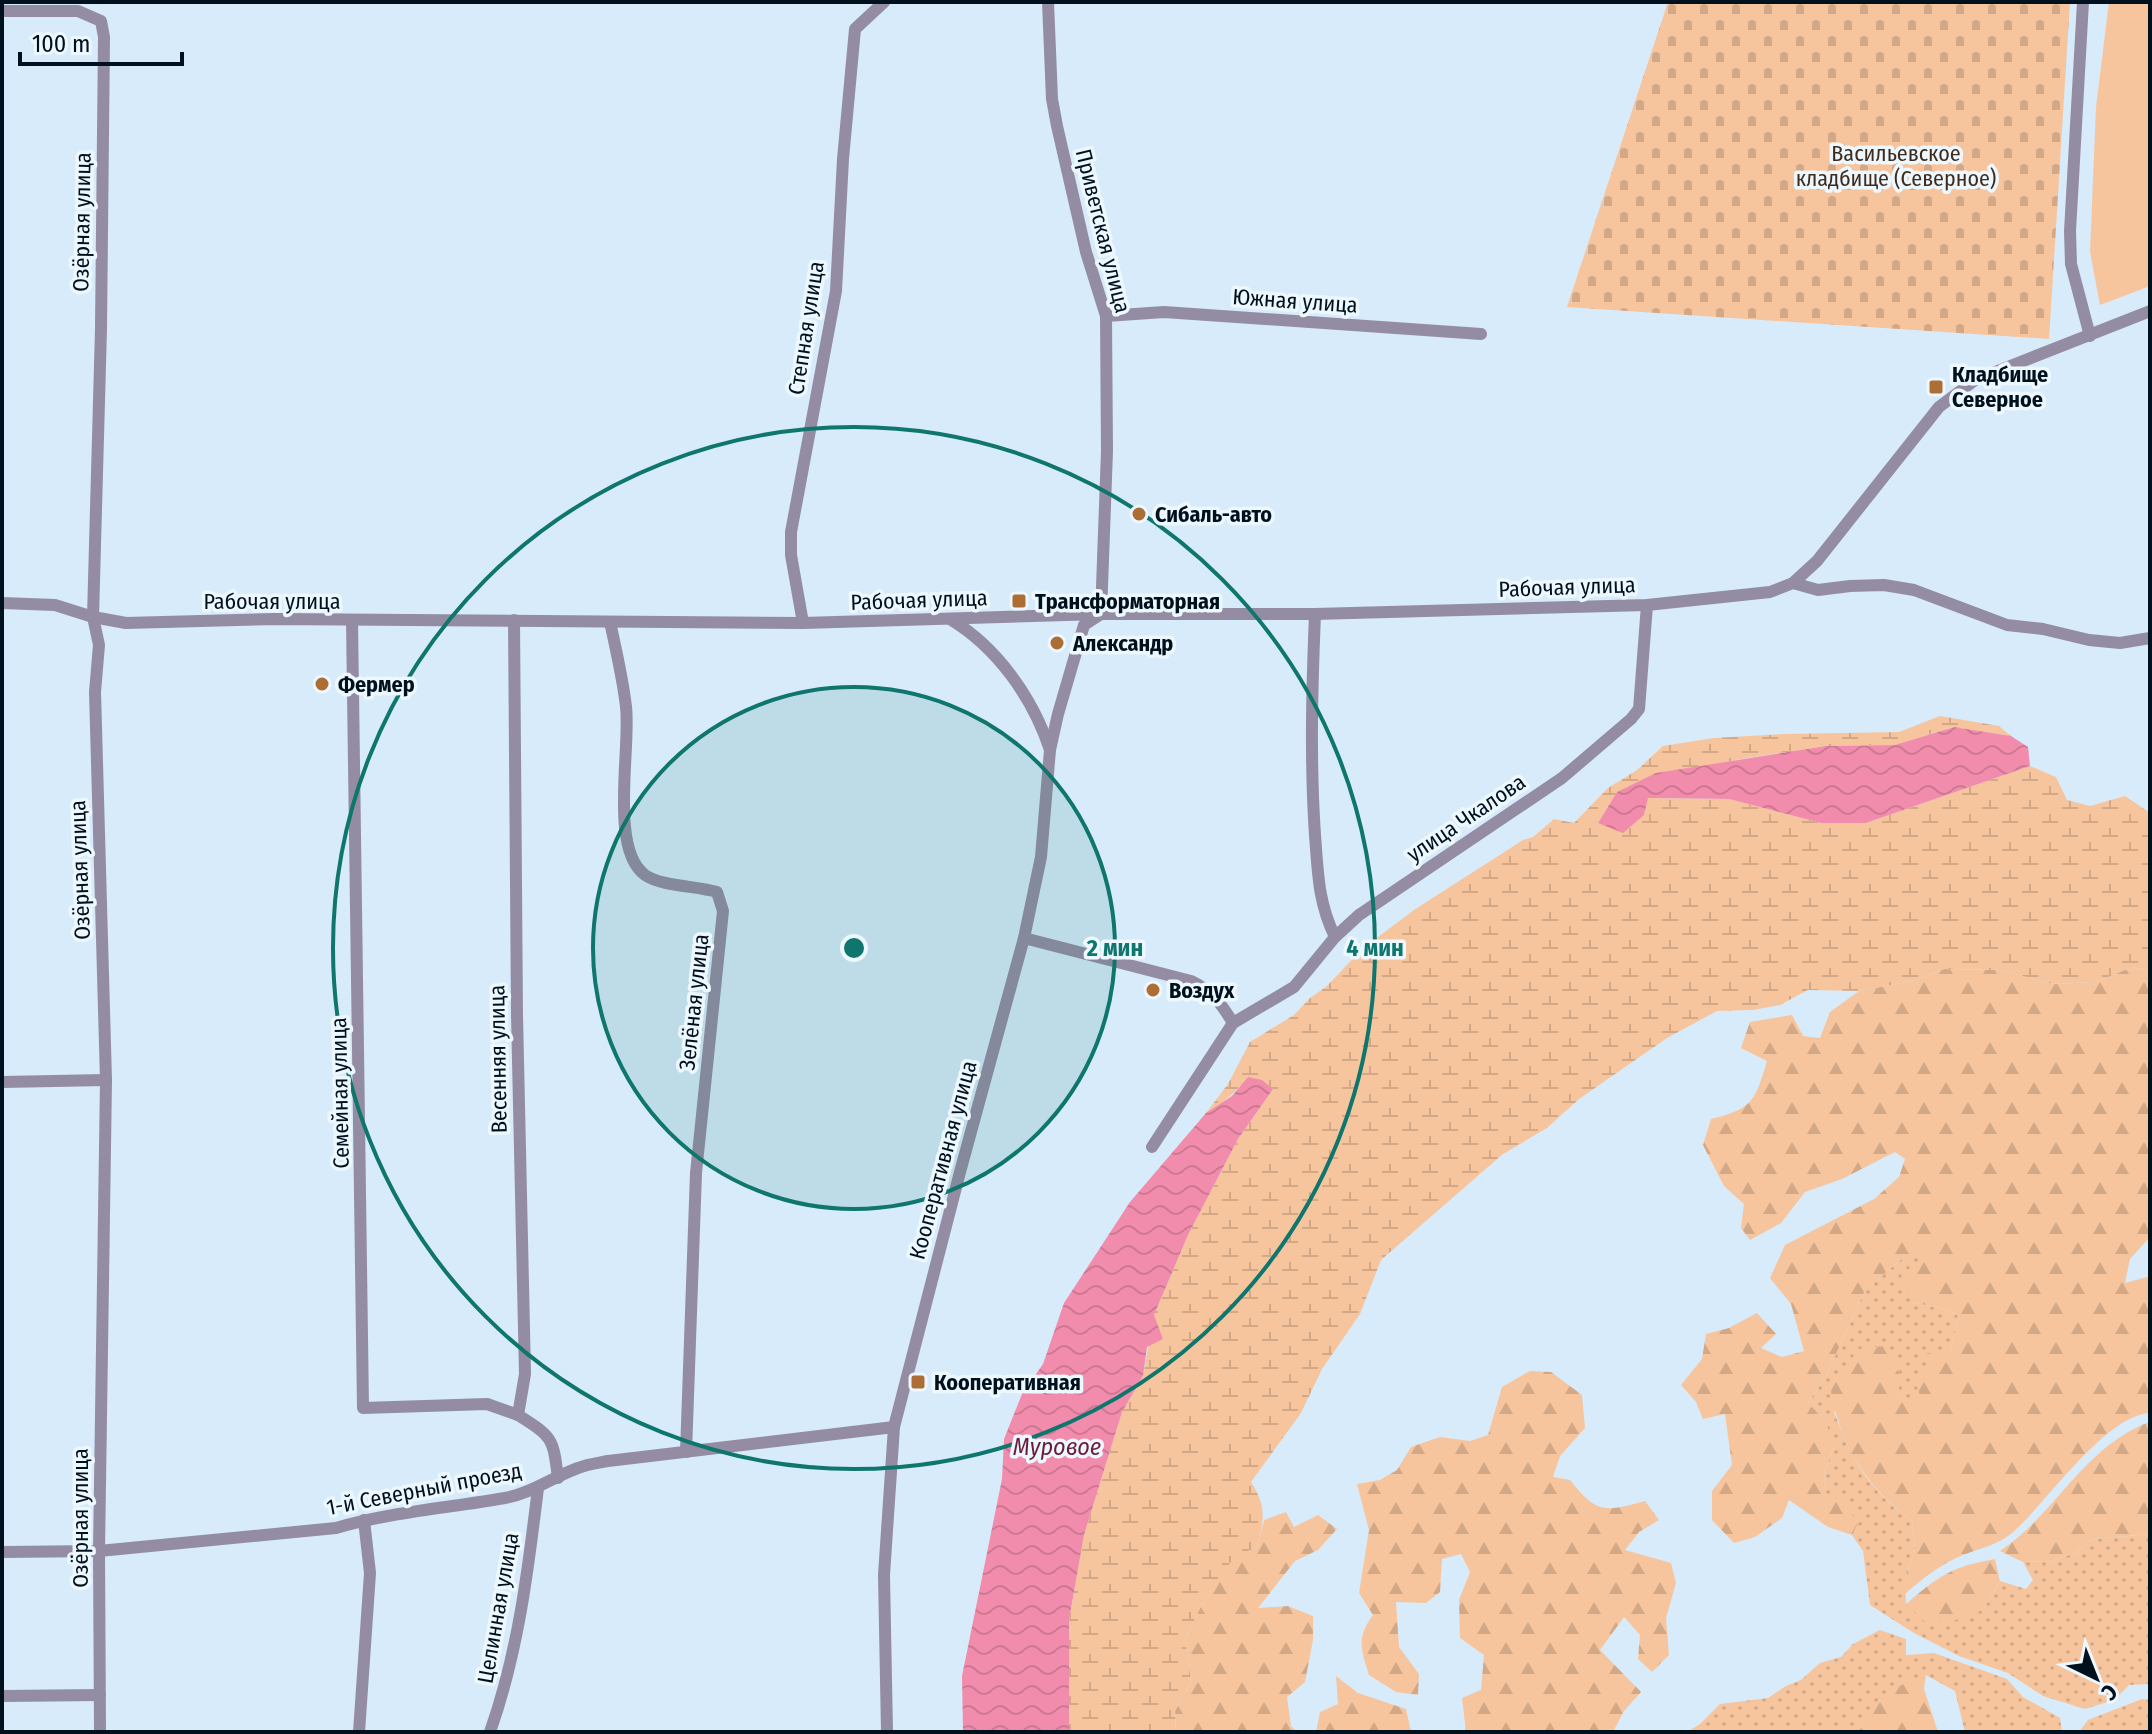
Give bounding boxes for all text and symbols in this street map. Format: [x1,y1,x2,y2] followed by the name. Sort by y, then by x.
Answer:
[20,16,182,66] scale bar
[32,30,90,58] text: 100 m
[1796,140,1996,192] park label: Васильевское кладбище (Северное)
[1070,146,1136,316] street label: Приветская улица
[67,152,97,292] street label: Озёрная улица
[782,259,830,397] street label: Степная улица
[1231,283,1359,319] street label: Южная улица
[1952,361,2048,413] place label: Кладбище Северное
[1927,378,1945,396] marker: Кладбище Северное
[1155,501,1272,528] place label: Сибаль-авто
[1130,505,1148,523] marker: Сибаль-авто
[1498,571,1636,603] street label: Рабочая улица
[850,584,988,616] street label: Рабочая улица
[204,588,340,615] street label: Рабочая улица
[1035,588,1220,615] place label: Трансформаторная
[1010,592,1028,610] marker: Трансформаторная
[1072,630,1173,657] place label: Александр
[1048,634,1066,652] marker: Александр
[338,671,415,698] place label: Фермер
[313,675,331,693] marker: Фермер
[1401,768,1531,868] street label: улица Чкалова
[64,800,96,940] street label: Озёрная улица
[673,932,715,1072] street label: Зелёная улица
[840,934,868,962] centre of rings
[1086,934,1143,962] text: 2 мин
[1346,934,1404,962] text: 4 мин
[1169,977,1235,1004] place label: Воздух
[1144,981,1162,999] marker: Воздух
[483,985,513,1133] street label: Весенняя улица
[325,1017,355,1169] street label: Семейная улица
[903,1058,983,1262] street label: Кооперативная улица
[934,1369,1081,1396] place label: Кооперативная
[909,1373,927,1391] marker: Кооперативная
[1013,1433,1101,1461] water label: Муровое
[67,1448,94,1588] street label: Озёрная улица
[324,1457,524,1521] street label: 1-й Северный проезд
[471,1531,525,1685] street label: Целинная улица
[2056,1638,2136,1718] north arrow
[2096,1678,2123,1706] text: С

